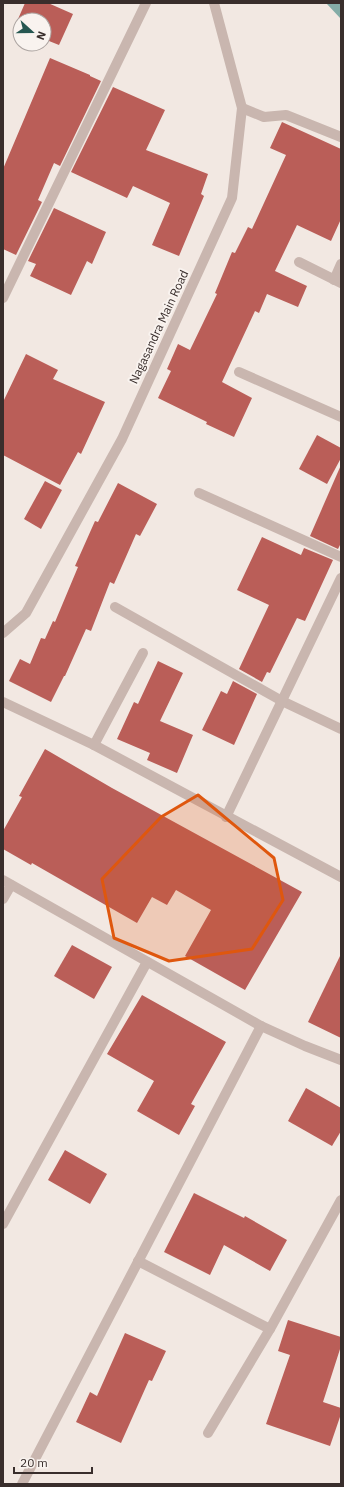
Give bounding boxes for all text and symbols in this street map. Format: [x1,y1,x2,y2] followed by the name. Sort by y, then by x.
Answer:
[12,12,52,52] north arrow
[33,29,49,42] text: N
[126,268,191,386] street label: Nagasandra Main Road
[14,1449,92,1475] scale bar
[20,1455,48,1470] text: 20 m

